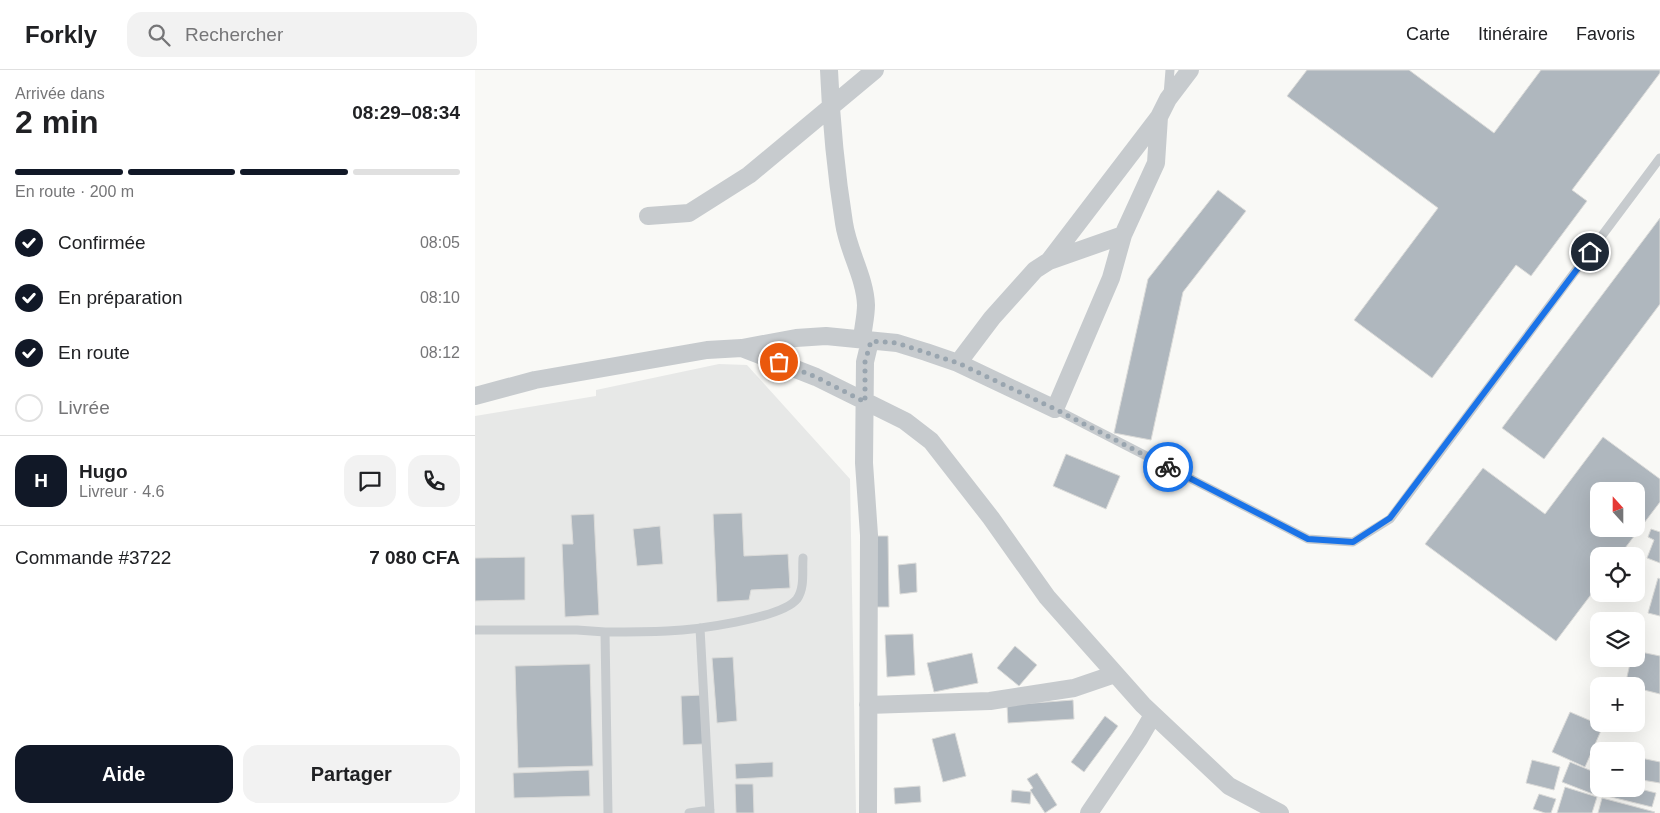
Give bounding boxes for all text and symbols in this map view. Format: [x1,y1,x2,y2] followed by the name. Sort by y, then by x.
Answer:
[127,12,477,57] search box
[25,21,97,48] text: Forkly
[145,21,173,49] icon: search
[185,24,283,45] text: Rechercher
[1406,24,1450,44] text: Carte
[1478,24,1548,44] text: Itinéraire
[1576,24,1635,44] text: Favoris
[15,85,105,102] text: Arrivée dans
[352,102,460,123] text: 08:29–08:34
[15,104,99,140] text: 2 min
[15,183,134,200] text: En route · 200 m
[15,229,43,257] icon: check
[1569,231,1611,273] pin
[58,232,146,253] text: Confirmée
[420,234,460,251] text: 08:05
[1576,238,1604,266] icon: home
[15,284,43,312] icon: check
[58,287,183,308] text: En préparation
[420,289,460,306] text: 08:10
[15,339,43,367] icon: check
[758,341,800,383] pin
[58,342,130,363] text: En route
[420,344,460,361] text: 08:12
[765,348,793,376] icon: bag
[58,397,110,418] text: Livrée
[1143,442,1193,492] courier
[1154,453,1182,481] icon: bike
[344,455,396,507] button: chat
[408,455,460,507] button: phone
[79,461,128,482] text: Hugo
[34,470,48,491] text: H
[1590,482,1645,538] north arrow
[1590,482,1645,797] map controls
[79,483,164,500] text: Livreur · 4.6
[15,547,171,568] text: Commande #3722
[369,547,460,568] text: 7 080 CFA
[1590,547,1645,602] button: locate
[1590,612,1645,667] button: layers
[1590,677,1645,732] button: +
[1590,742,1645,797] button: −
[15,745,233,803] button: Aide
[243,745,460,803] button: Partager

